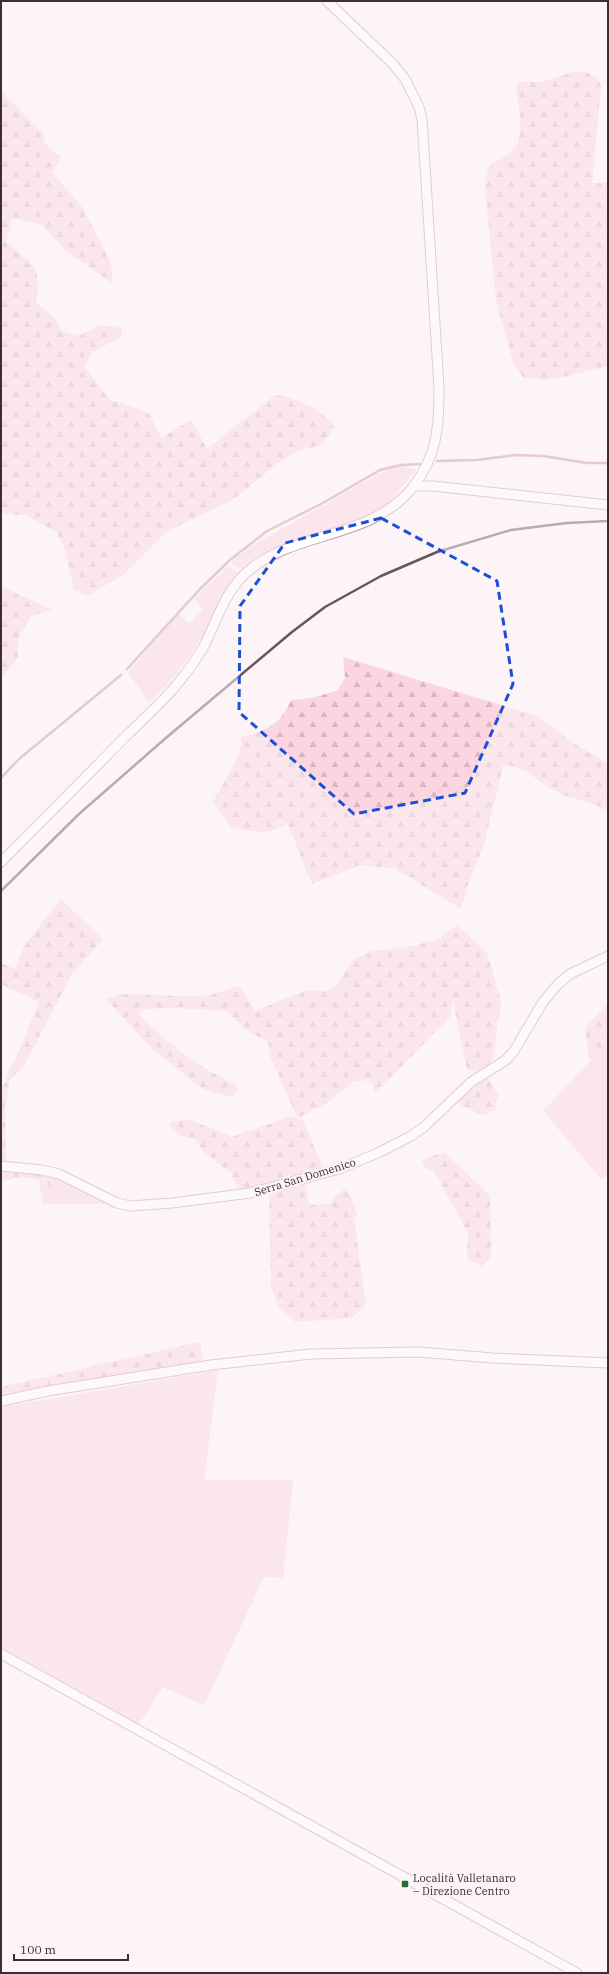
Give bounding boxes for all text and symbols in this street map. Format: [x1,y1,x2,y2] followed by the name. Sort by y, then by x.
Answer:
[253,1155,357,1199] street label: Serra San Domenico
[413,1871,516,1898] place label: Località Valletanaro – Direzione Centro
[400,1879,410,1889] marker: Località Valletanaro – Direzione Centro
[14,1936,128,1962] scale bar
[20,1942,56,1957] text: 100 m

